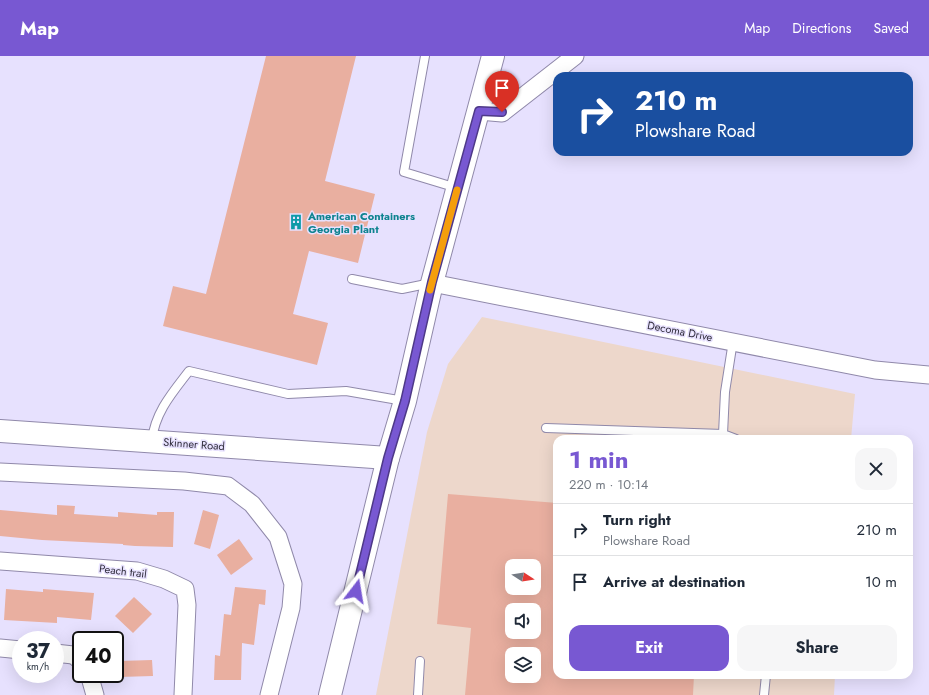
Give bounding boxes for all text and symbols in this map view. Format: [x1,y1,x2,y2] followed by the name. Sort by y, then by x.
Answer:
[20,15,59,42] text: Map
[744,18,770,38] text: Map
[792,18,852,38] text: Directions
[874,18,909,38] text: Saved
[485,71,519,112] pin
[491,77,513,99] icon: arrive
[635,80,718,121] text: 210 m
[569,88,621,140] icon: right
[635,118,756,144] text: Plowshare Road
[307,208,415,237] place label: American Containers Georgia Plant
[287,213,305,231] building icon: American Containers Georgia Plant
[646,317,714,345] street label: Decoma Drive
[163,434,225,454] street label: Skinner Road
[569,442,629,477] text: 1 min
[855,448,897,490] button: close
[569,475,648,494] text: 220 m · 10:14
[603,509,671,531] text: Turn right
[569,519,591,541] icon: right
[857,519,897,541] text: 210 m
[603,531,690,550] text: Plowshare Road
[505,559,541,595] north arrow
[505,559,541,683] map controls
[98,560,148,582] street label: Peach trail
[335,570,377,612] position arrow
[569,571,591,593] icon: arrive
[603,571,745,593] text: Arrive at destination
[865,571,897,593] text: 10 m
[505,603,541,639] button: sound
[569,625,729,671] button: Exit
[737,625,897,671] button: Share
[72,631,124,683] speed limit sign: 40
[26,637,50,666] text: 37
[505,647,541,683] button: layers
[27,659,49,674] text: km/h

